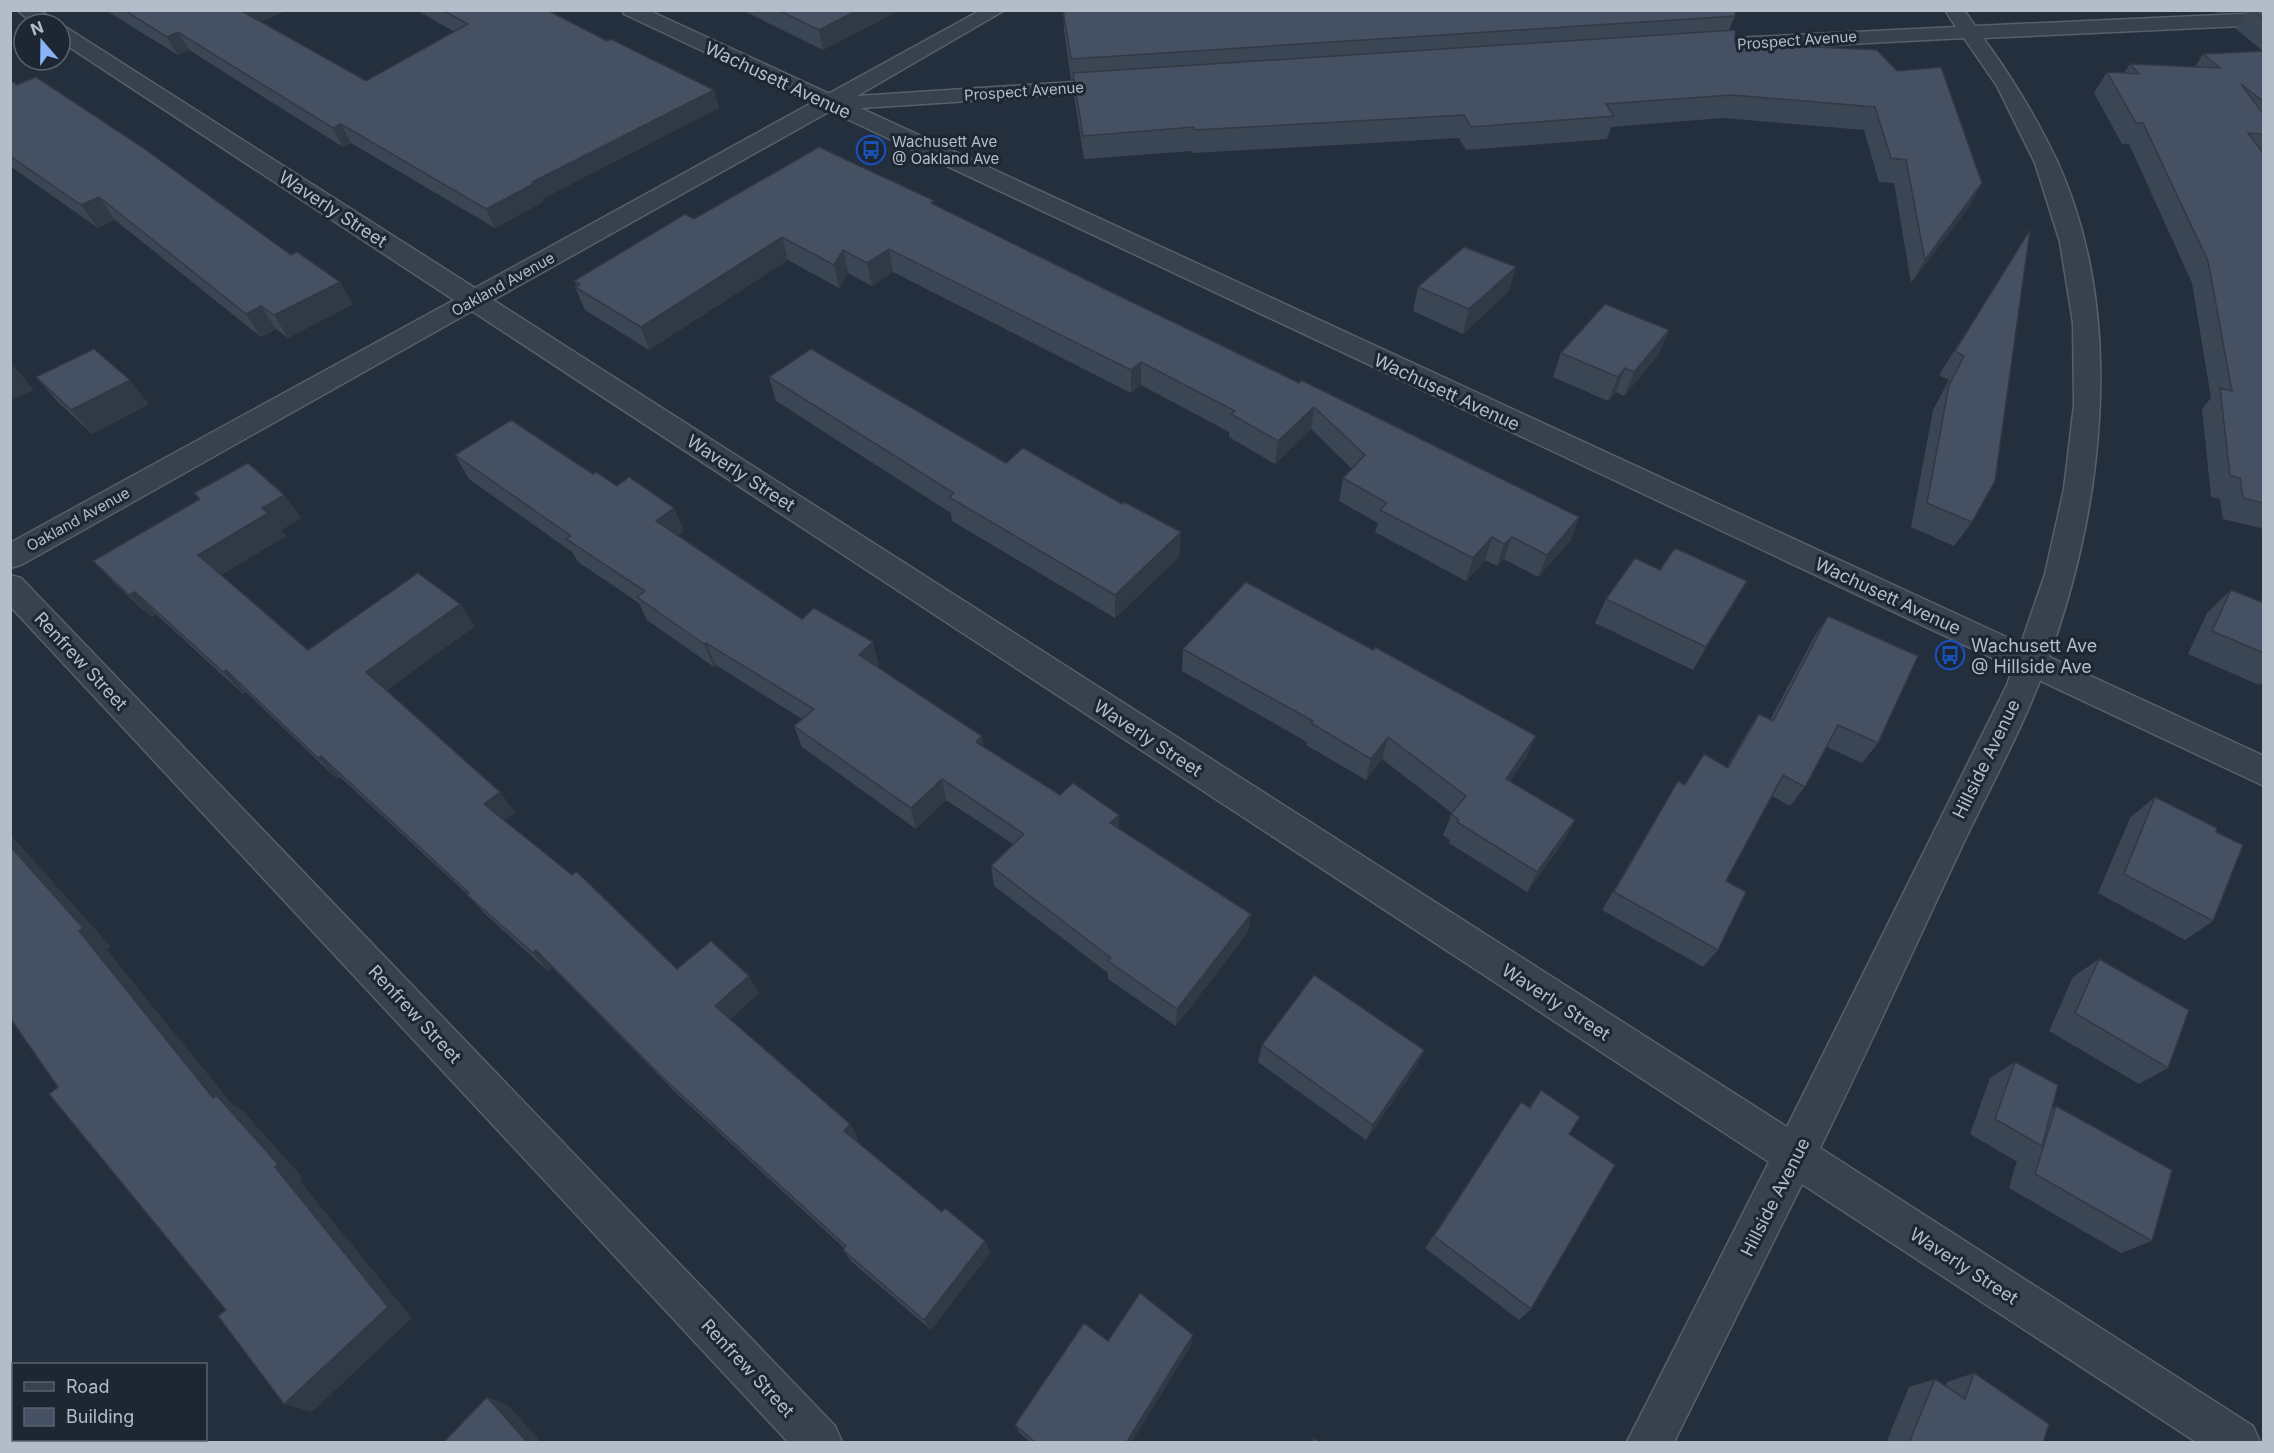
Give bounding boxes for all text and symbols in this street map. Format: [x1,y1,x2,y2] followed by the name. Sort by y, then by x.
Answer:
[12,12,72,72] north arrow
[28,16,46,39] text: N
[1736,26,1858,54] street label: Prospect Avenue
[702,37,854,123] street label: Wachusett Avenue
[963,77,1085,105] street label: Prospect Avenue
[892,132,999,168] place label: Wachusett Ave @ Oakland Ave
[855,134,887,166] bus stop icon: Wachusett Ave @ Oakland Ave
[275,166,391,252] street label: Waverly Street
[448,248,558,320] street label: Oakland Avenue
[1371,349,1523,435] street label: Wachusett Avenue
[683,430,799,516] street label: Waverly Street
[23,483,133,555] street label: Oakland Avenue
[1812,553,1964,639] street label: Wachusett Avenue
[30,608,132,714] street label: Renfrew Street
[1971,635,2097,677] place label: Wachusett Ave @ Hillside Ave
[1934,639,1966,671] bus stop icon: Wachusett Ave @ Hillside Ave
[1090,695,1206,781] street label: Waverly Street
[1948,696,2024,822] street label: Hillside Avenue
[1498,959,1614,1045] street label: Waverly Street
[364,961,466,1067] street label: Renfrew Street
[1736,1134,1814,1260] street label: Hillside Avenue
[1906,1223,2022,1309] street label: Waverly Street
[697,1315,799,1421] street label: Renfrew Street
[12,1363,207,1441] legend
[66,1376,109,1397] text: Road
[66,1406,134,1427] text: Building

